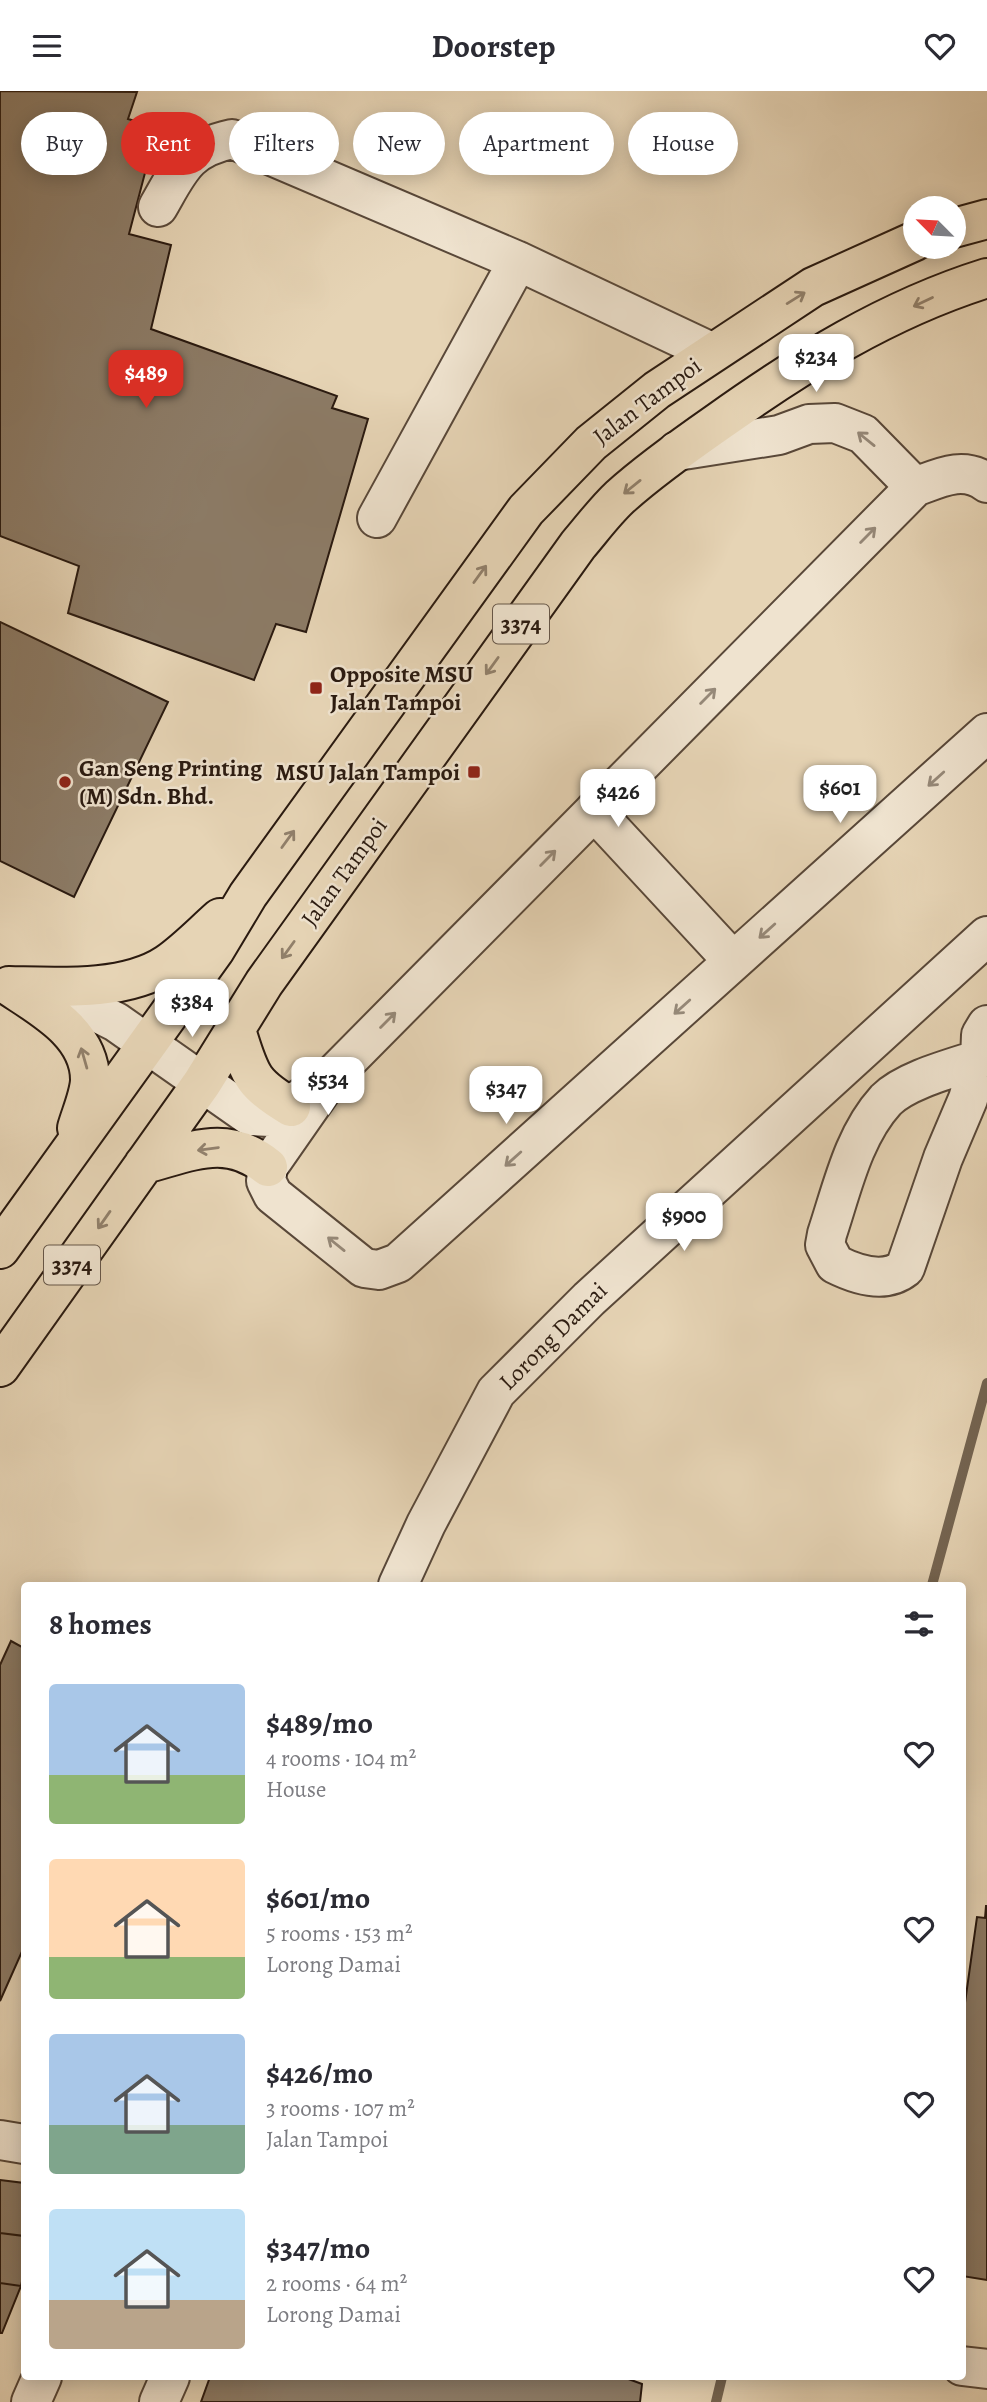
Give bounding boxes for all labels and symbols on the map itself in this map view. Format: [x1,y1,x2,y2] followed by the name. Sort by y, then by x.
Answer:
[903,196,966,259] north arrow
[786,291,805,305] one-way arrow
[913,296,934,309] one-way arrow
[775,335,857,394] pin: $234
[586,350,708,452] street label: Jalan Tampoi
[105,351,187,410] pin: $489
[858,431,876,447] one-way arrow
[624,480,642,495] one-way arrow
[859,526,876,543] one-way arrow
[473,565,487,584] one-way arrow
[493,604,549,643] road number: 3374
[484,656,499,674] one-way arrow
[330,658,474,718] place label: Opposite MSU Jalan Tampoi
[308,680,324,696] marker: Opposite MSU Jalan Tampoi
[699,688,716,705] one-way arrow
[79,752,263,812] place label: Gan Seng Printing (M) Sdn. Bhd.
[276,756,460,788] place label: MSU Jalan Tampoi
[466,764,482,780] marker: MSU Jalan Tampoi
[799,765,881,825] pin: $601
[577,769,659,829] pin: $426
[927,771,945,787] one-way arrow
[57,774,73,790] marker: Gan Seng Printing (M) Sdn. Bhd.
[294,811,394,933] street label: Jalan Tampoi
[281,830,295,849] one-way arrow
[539,850,556,867] one-way arrow
[758,923,776,939] one-way arrow
[281,940,295,959] one-way arrow
[151,979,233,1039] pin: $384
[673,999,691,1015] one-way arrow
[379,1012,396,1029] one-way arrow
[76,1047,89,1069] one-way arrow
[287,1058,369,1117] pin: $534
[465,1067,547,1126] pin: $347
[197,1143,220,1156] one-way arrow
[504,1151,522,1167] one-way arrow
[643,1193,725,1253] pin: $900
[97,1210,112,1229] one-way arrow
[327,1237,345,1252] one-way arrow
[44,1245,100,1285] road number: 3374
[492,1275,614,1397] street label: Lorong Damai

